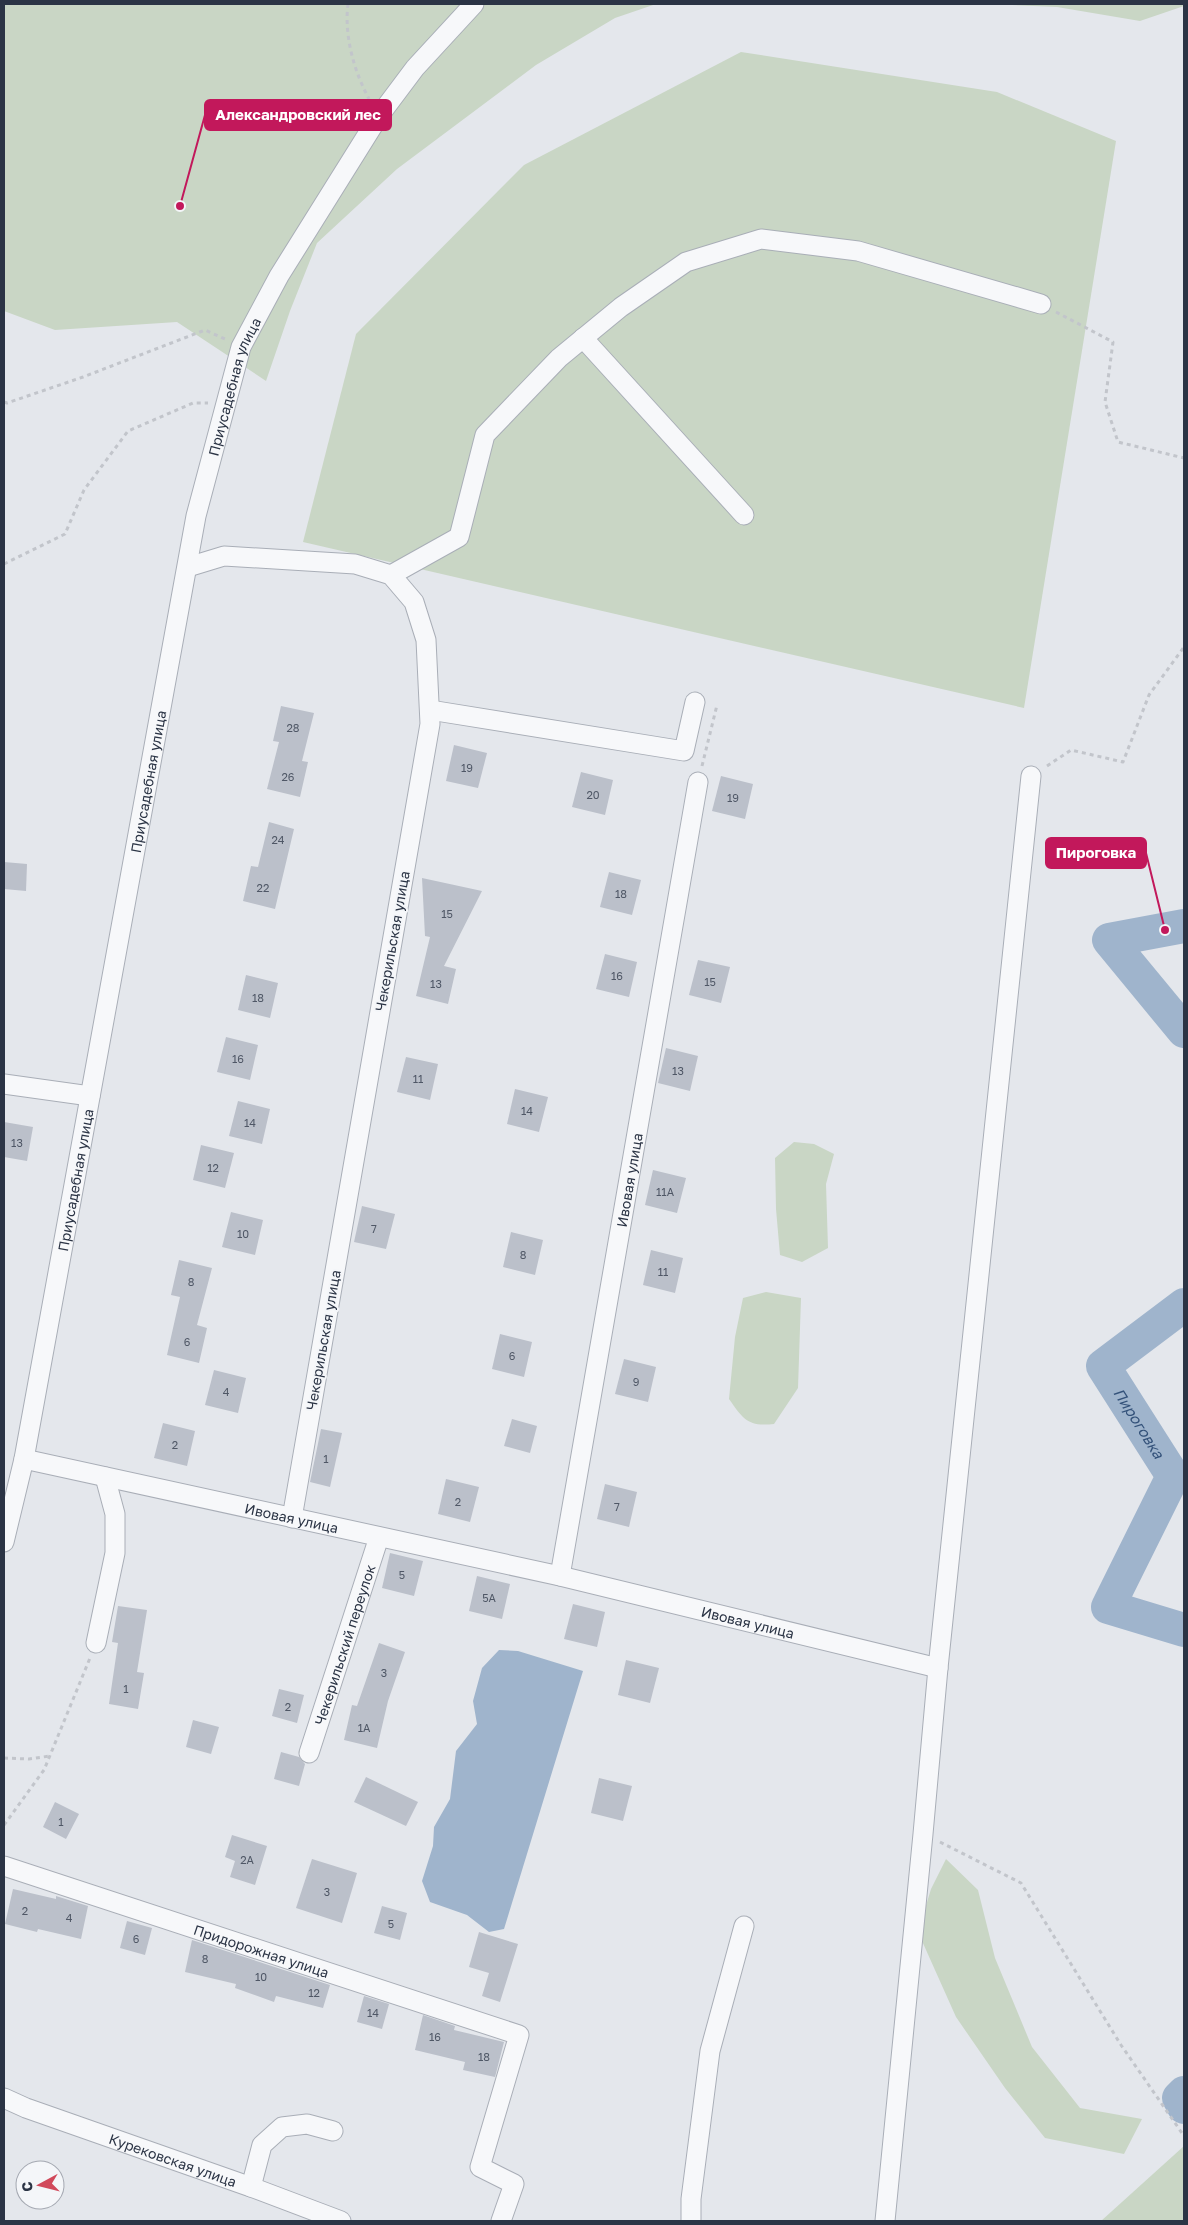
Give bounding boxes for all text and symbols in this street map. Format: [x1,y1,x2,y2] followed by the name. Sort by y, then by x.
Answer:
[205,100,391,130] callout: Александровский лес
[215,105,381,123] text: Александровский лес
[204,314,264,458] street label: Приусадебная улица
[126,709,169,854] street label: Приусадебная улица
[286,721,300,734] house number: 28
[461,761,473,774] house number: 19
[281,770,295,783] house number: 26
[586,788,600,801] house number: 20
[727,791,739,804] house number: 19
[271,833,285,846] house number: 24
[1046,838,1146,868] callout: Пироговка
[1056,843,1136,861] text: Пироговка
[371,870,413,1012] street label: Чекерильская улица
[257,881,269,894] house number: 22
[615,887,627,900] house number: 18
[441,907,453,920] house number: 15
[611,969,623,982] house number: 16
[704,975,716,988] house number: 15
[430,977,442,990] house number: 13
[252,991,264,1004] house number: 18
[232,1052,244,1065] house number: 16
[672,1064,684,1077] house number: 13
[413,1072,423,1085] house number: 11
[521,1104,533,1117] house number: 14
[54,1107,96,1253] street label: Приусадебная улица
[244,1116,256,1129] house number: 14
[612,1132,645,1228] street label: Ивовая улица
[11,1136,23,1149] house number: 13
[207,1161,219,1174] house number: 12
[656,1185,675,1198] house number: 11А
[371,1222,377,1235] house number: 7
[237,1227,249,1240] house number: 10
[520,1248,527,1261] house number: 8
[658,1265,668,1278] house number: 11
[302,1269,344,1411] street label: Чекерильская улица
[188,1275,195,1288] house number: 8
[184,1335,191,1348] house number: 6
[509,1349,516,1362] house number: 6
[633,1375,639,1388] house number: 9
[1110,1384,1169,1462] water label: Пироговка
[223,1385,230,1398] house number: 4
[172,1438,178,1451] house number: 2
[323,1452,329,1465] house number: 1
[455,1495,461,1508] house number: 2
[243,1499,340,1536] street label: Ивовая улица
[614,1500,620,1513] house number: 7
[310,1562,378,1727] street label: Чекерильский переулок
[399,1568,405,1581] house number: 5
[482,1591,497,1604] house number: 5А
[700,1602,796,1641] street label: Ивовая улица
[381,1666,387,1679] house number: 3
[123,1682,129,1695] house number: 1
[285,1700,291,1713] house number: 2
[358,1721,371,1734] house number: 1А
[58,1815,64,1828] house number: 1
[240,1853,255,1866] house number: 2А
[324,1885,330,1898] house number: 3
[22,1904,28,1917] house number: 2
[66,1911,73,1924] house number: 4
[388,1917,394,1930] house number: 5
[192,1920,331,1981] street label: Придорожная улица
[133,1932,140,1945] house number: 6
[202,1952,209,1965] house number: 8
[255,1970,267,1983] house number: 10
[308,1986,320,1999] house number: 12
[367,2006,379,2019] house number: 14
[429,2030,441,2043] house number: 16
[478,2050,490,2063] house number: 18
[107,2129,239,2190] street label: Курековская улица
[15,2160,65,2210] north arrow
[18,2181,36,2193] text: С

